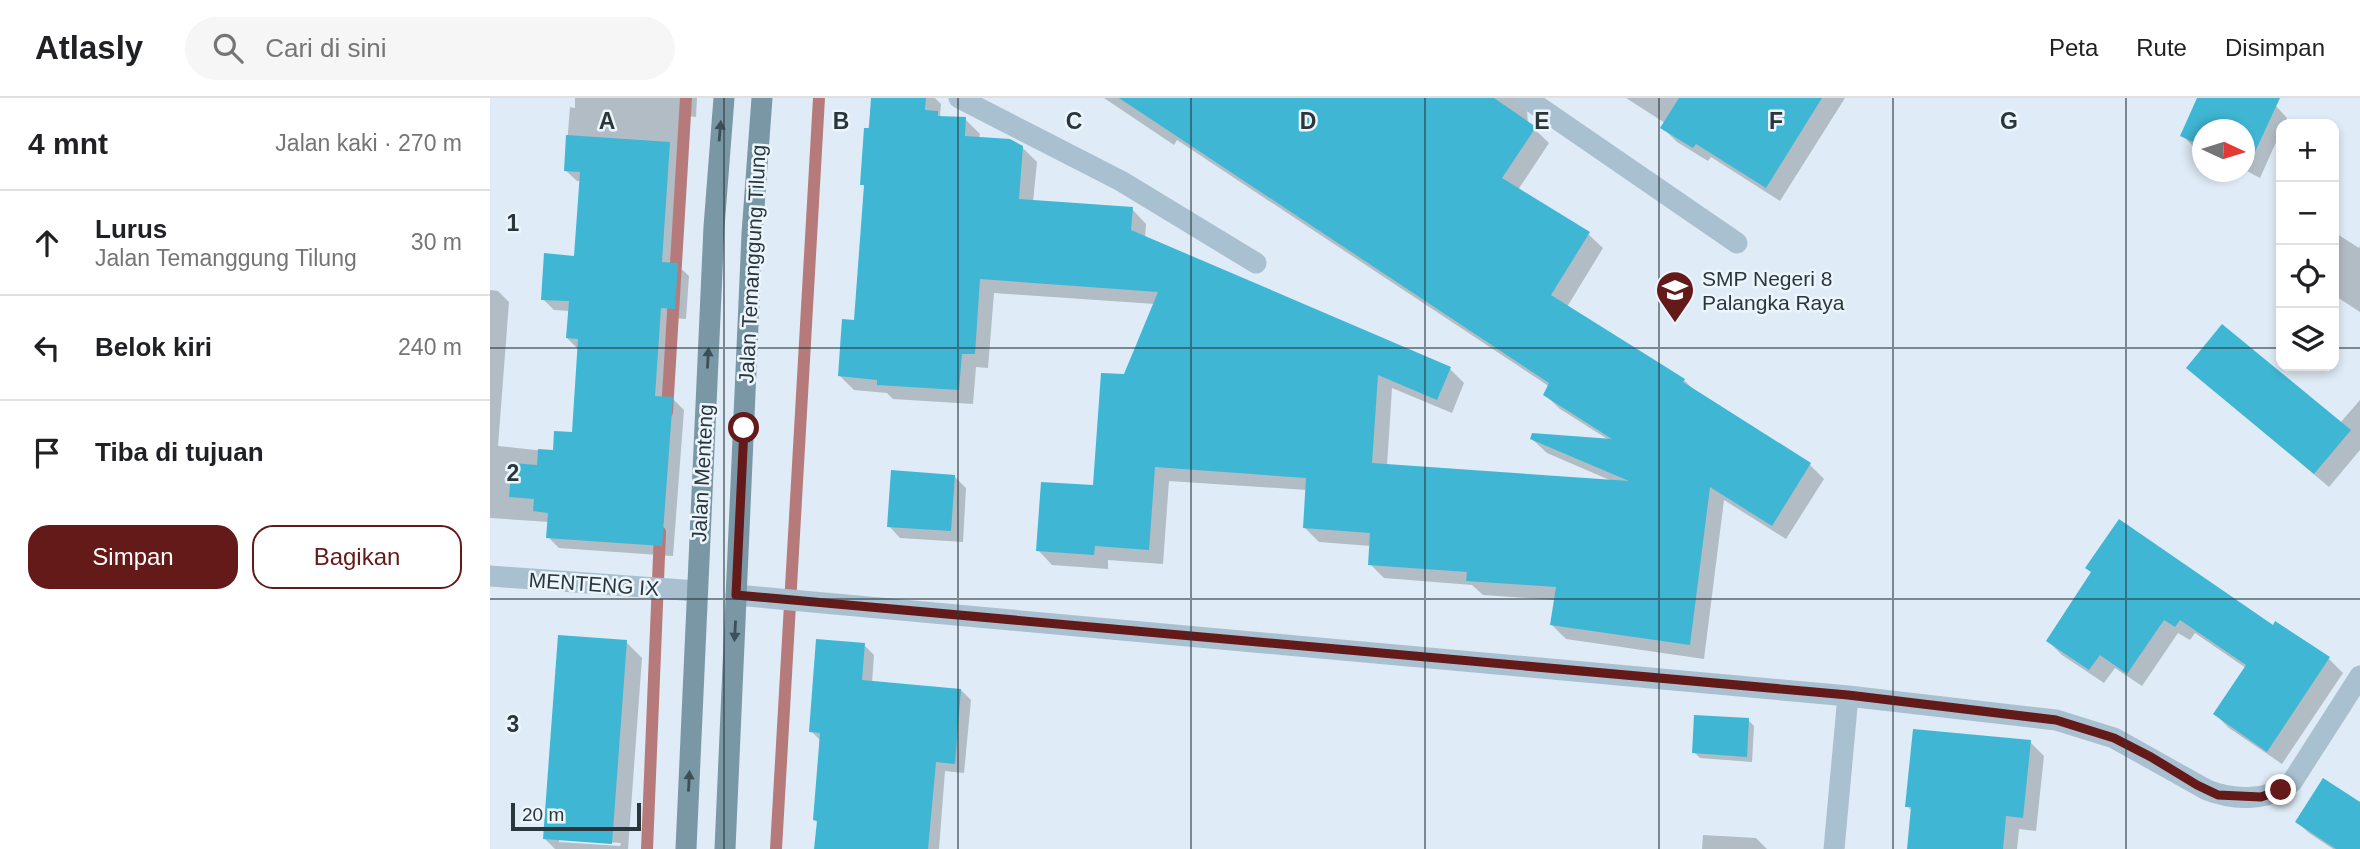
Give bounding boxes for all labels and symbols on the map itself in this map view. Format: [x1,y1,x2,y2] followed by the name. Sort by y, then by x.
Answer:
[599,108,615,134] text: A
[833,108,849,134] text: B
[1066,108,1082,134] text: C
[1300,108,1316,134] text: D
[1534,108,1550,134] text: E
[1769,108,1783,134] text: F
[2000,108,2018,134] text: G
[715,119,726,141] one-way arrow
[2192,119,2255,182] north arrow
[734,144,770,384] street label: Jalan Temanggung Tilung
[507,210,520,236] text: 1
[1702,267,1845,314] place label: SMP Negeri 8 Palangka Raya
[1654,269,1696,324] school or university icon: SMP Negeri 8 Palangka Raya
[702,346,713,368] one-way arrow
[687,404,717,542] street label: Jalan Menteng
[728,412,759,443] route start
[507,460,519,486] text: 2
[528,568,660,600] street label: MENTENG IX
[729,620,740,642] one-way arrow
[507,711,519,737] text: 3
[683,770,694,792] one-way arrow
[2265,774,2296,805] route end
[511,800,640,832] scale bar

